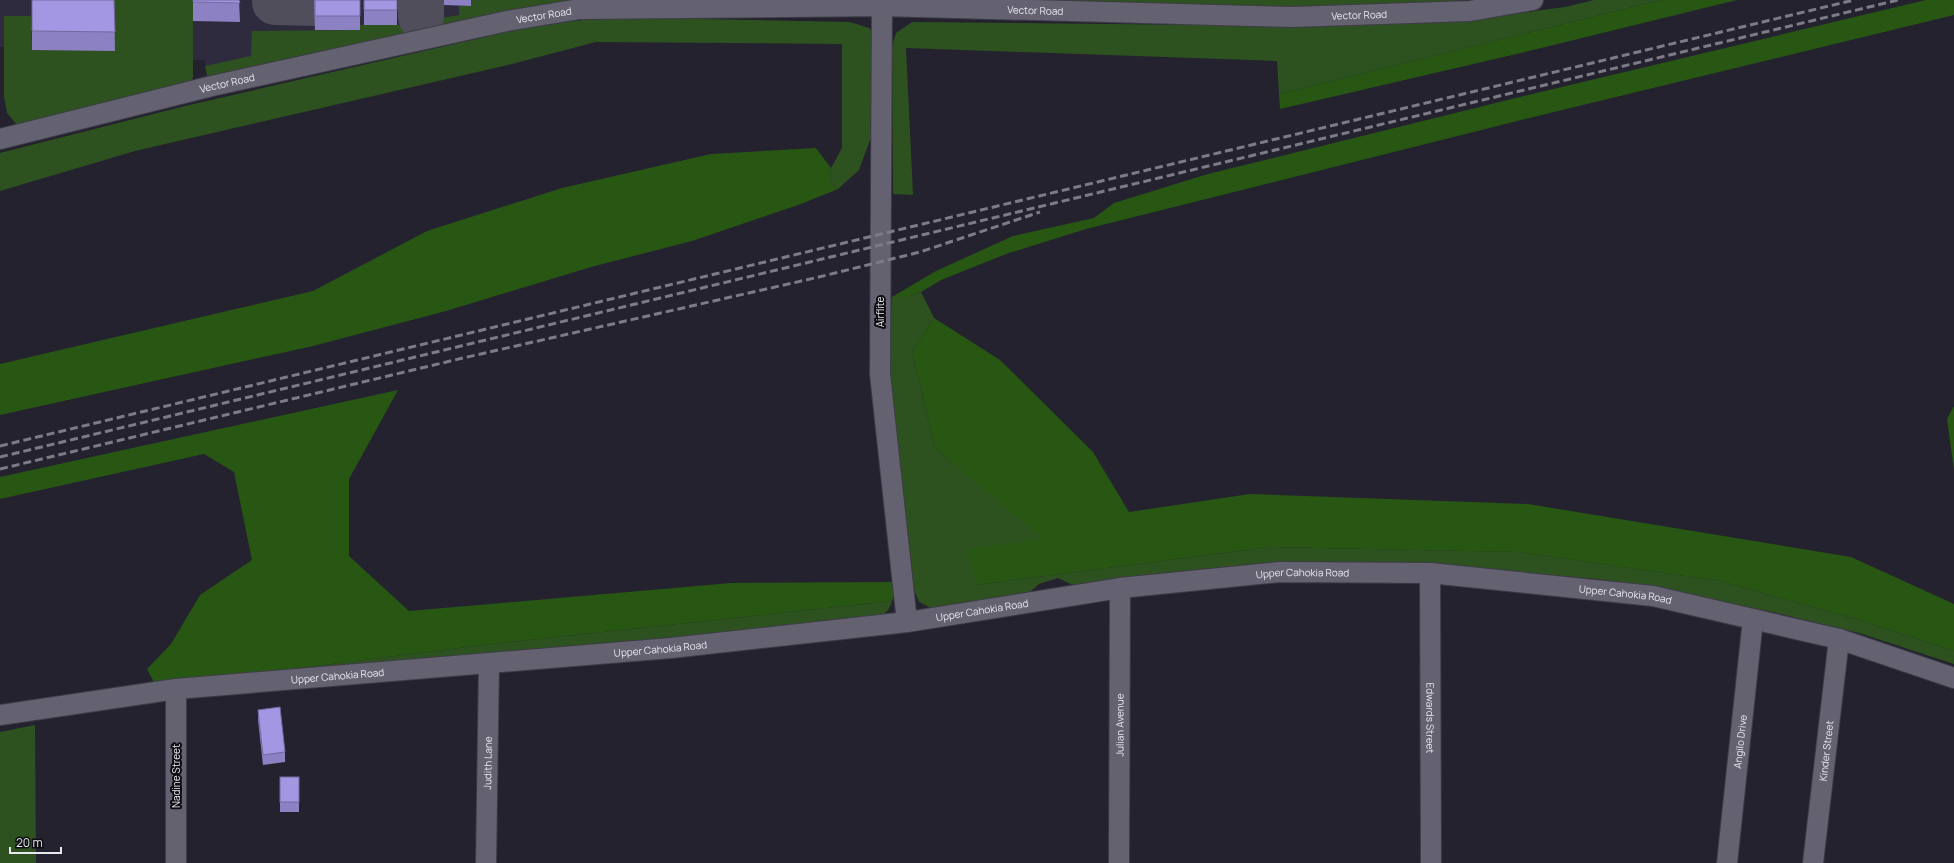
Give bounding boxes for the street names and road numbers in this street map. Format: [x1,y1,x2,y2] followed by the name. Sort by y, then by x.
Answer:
[1007,2,1064,18] street label: Vector Road
[515,3,573,26] street label: Vector Road
[1331,7,1387,23] street label: Vector Road
[198,70,256,96] street label: Vector Road
[873,297,887,327] street label: Airflite
[1255,565,1349,581] street label: Upper Cahokia Road
[1578,581,1673,607] street label: Upper Cahokia Road
[935,596,1029,624] street label: Upper Cahokia Road
[613,637,708,660] street label: Upper Cahokia Road
[290,665,385,686] street label: Upper Cahokia Road
[1423,683,1438,753] street label: Edwards Street
[1112,693,1127,757] street label: Julian Avenue
[1730,714,1750,769] street label: Angilo Drive
[1816,720,1837,782] street label: Kinder Street
[480,736,495,790] street label: Judith Lane
[169,744,183,808] street label: Nadine Street

